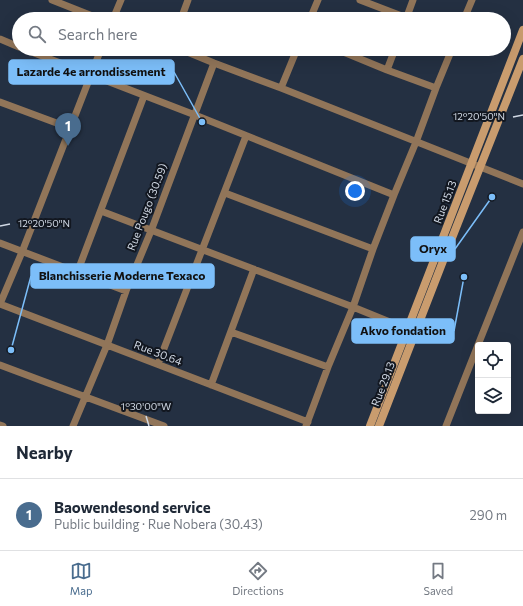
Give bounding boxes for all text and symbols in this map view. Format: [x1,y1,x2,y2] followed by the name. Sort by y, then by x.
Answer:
[12,12,511,56] search box
[26,23,48,45] icon: search
[58,25,137,43] text: Search here
[9,60,174,84] callout: Lazarde 4e arrondissement
[17,64,166,78] text: Lazarde 4e arrondissement
[453,110,505,122] text: 12°20'50"N
[55,113,81,146] pin: 1
[124,161,169,252] street label: Rue Pougo (30.59)
[430,179,459,225] street label: Rue 15.13
[345,181,365,201] your location
[18,217,70,229] text: 12°20'50"N
[411,237,455,261] callout: Oryx
[419,241,447,255] text: Oryx
[31,264,214,288] callout: Blanchisserie Moderne Texaco
[39,268,205,282] text: Blanchisserie Moderne Texaco
[352,319,454,343] callout: Akvo fondation
[360,323,446,337] text: Akvo fondation
[132,337,184,368] street label: Rue 30.64
[475,342,511,414] map controls
[475,342,511,378] button: locate
[368,360,397,408] street label: Rue 29.13
[475,378,511,414] button: layers
[121,400,171,412] text: 1°30'00"W
[16,442,73,463] text: Nearby
[54,498,211,516] text: Baowendesond service
[26,507,32,523] text: 1
[470,507,507,523] text: 290 m
[54,516,263,532] text: Public building · Rue Nobera (30.43)
[70,560,93,597] tab: Map
[232,560,284,597] tab: Directions
[423,560,453,597] tab: Saved

